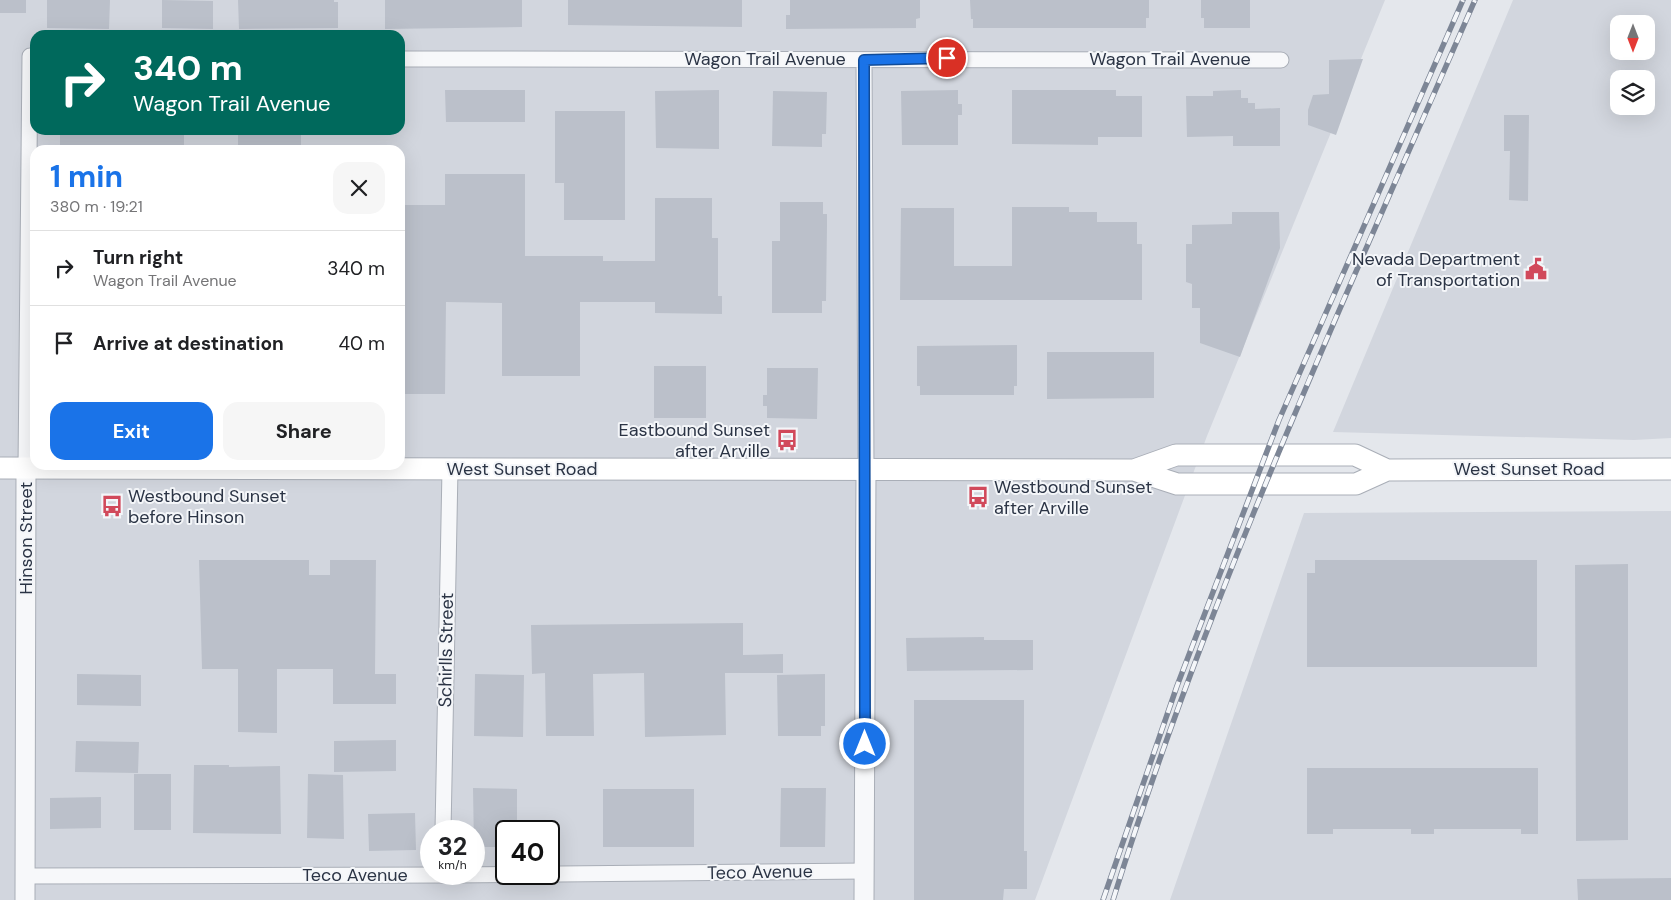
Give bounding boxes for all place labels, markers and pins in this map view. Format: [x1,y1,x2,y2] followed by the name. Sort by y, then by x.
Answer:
[926,37,968,79] pin
[1352,247,1520,292] place label: Nevada Department of Transportation
[1523,256,1549,282] public building icon: Nevada Department of Transportation
[619,418,770,463] place label: Eastbound Sunset after Arville
[774,427,800,453] bus stop icon: Eastbound Sunset after Arville
[994,475,1152,520] place label: Westbound Sunset after Arville
[128,484,286,529] place label: Westbound Sunset before Hinson
[965,484,991,510] bus stop icon: Westbound Sunset after Arville
[99,493,125,519] bus stop icon: Westbound Sunset before Hinson

